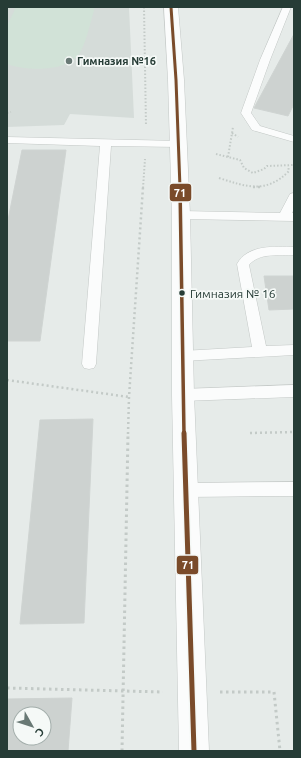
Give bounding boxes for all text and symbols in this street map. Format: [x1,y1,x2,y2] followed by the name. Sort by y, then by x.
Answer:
[77,55,156,67] place label: Гимназия №16
[64,56,74,66] marker: Гимназия №16
[169,183,192,202] line badge: 71
[174,187,186,199] text: 71
[190,287,276,300] place label: Гимназия № 16
[177,288,187,298] marker: Гимназия № 16
[176,555,199,575] line badge: 71
[182,559,194,571] text: 71
[12,706,52,746] north arrow
[33,726,47,739] text: С

